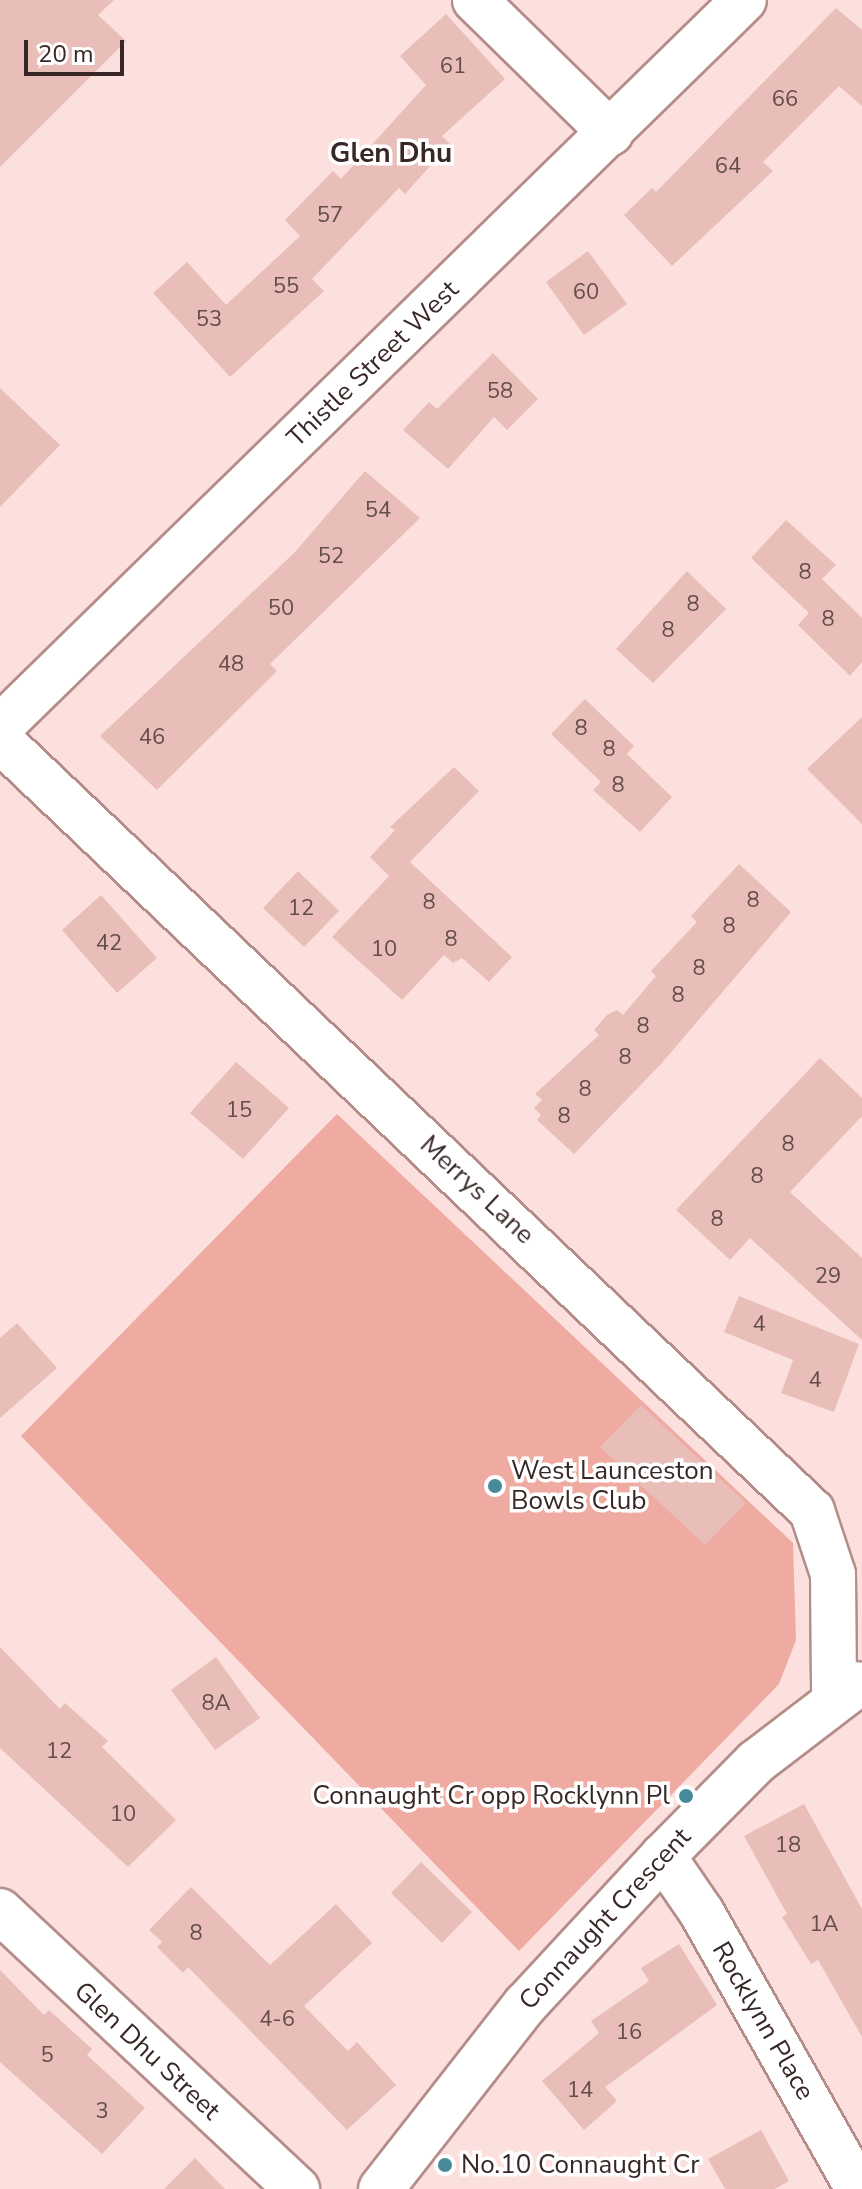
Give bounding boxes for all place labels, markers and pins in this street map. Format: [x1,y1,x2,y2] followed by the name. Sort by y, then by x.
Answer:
[511,1455,714,1516] place label: West Launceston Bowls Club
[486,1477,504,1495] marker: West Launceston Bowls Club
[313,1780,670,1812] place label: Connaught Cr opp Rocklynn Pl
[677,1787,695,1805] marker: Connaught Cr opp Rocklynn Pl
[461,2149,699,2181] place label: No.10 Connaught Cr
[436,2156,454,2174] marker: No.10 Connaught Cr

